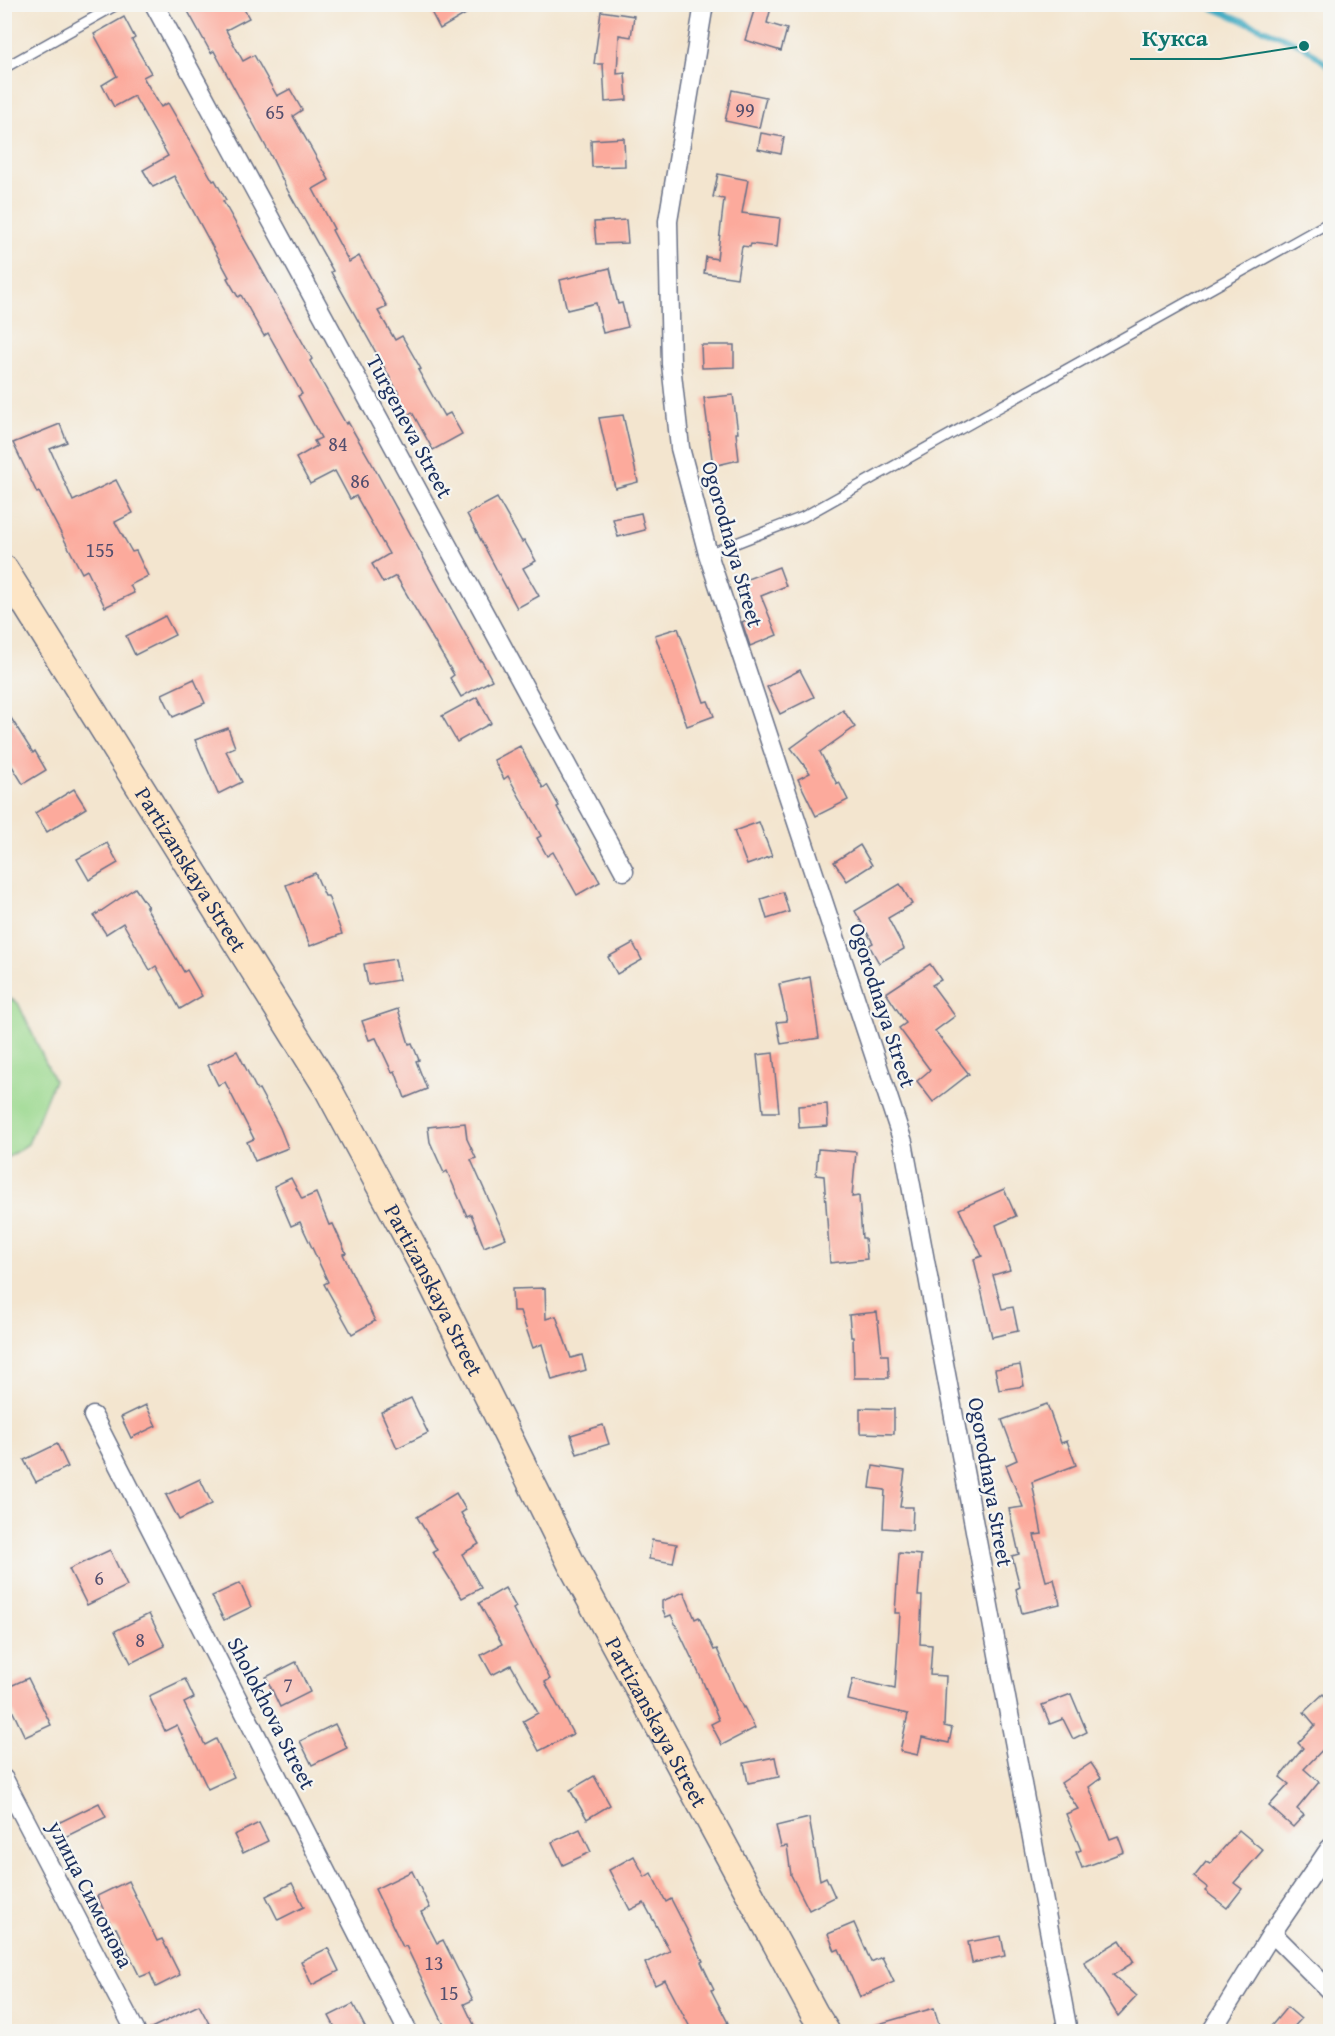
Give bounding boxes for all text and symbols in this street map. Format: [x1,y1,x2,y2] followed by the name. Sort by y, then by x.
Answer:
[1130,17,1220,59] callout: Кукса
[1142,20,1209,55] text: Кукса
[735,95,755,124] house number: 99
[265,97,285,126] house number: 65
[359,348,461,504] street label: Turgeneva Street
[328,429,348,458] house number: 84
[694,457,772,631] street label: Ogorodnaya Street
[350,466,370,495] house number: 86
[86,535,114,564] house number: 155
[128,780,255,958] street label: Partizanskaya Street
[841,918,925,1092] street label: Ogorodnaya Street
[377,1198,492,1382] street label: Partizanskaya Street
[960,1395,1022,1569] street label: Ogorodnaya Street
[94,1563,104,1592] house number: 6
[135,1625,145,1654] house number: 8
[220,1631,324,1795] street label: Sholokhova Street
[598,1631,716,1813] street label: Partizanskaya Street
[283,1670,293,1699] house number: 7
[40,1814,142,1974] street label: улица Симонова
[424,1948,444,1977] house number: 13
[439,1978,459,2007] house number: 15

